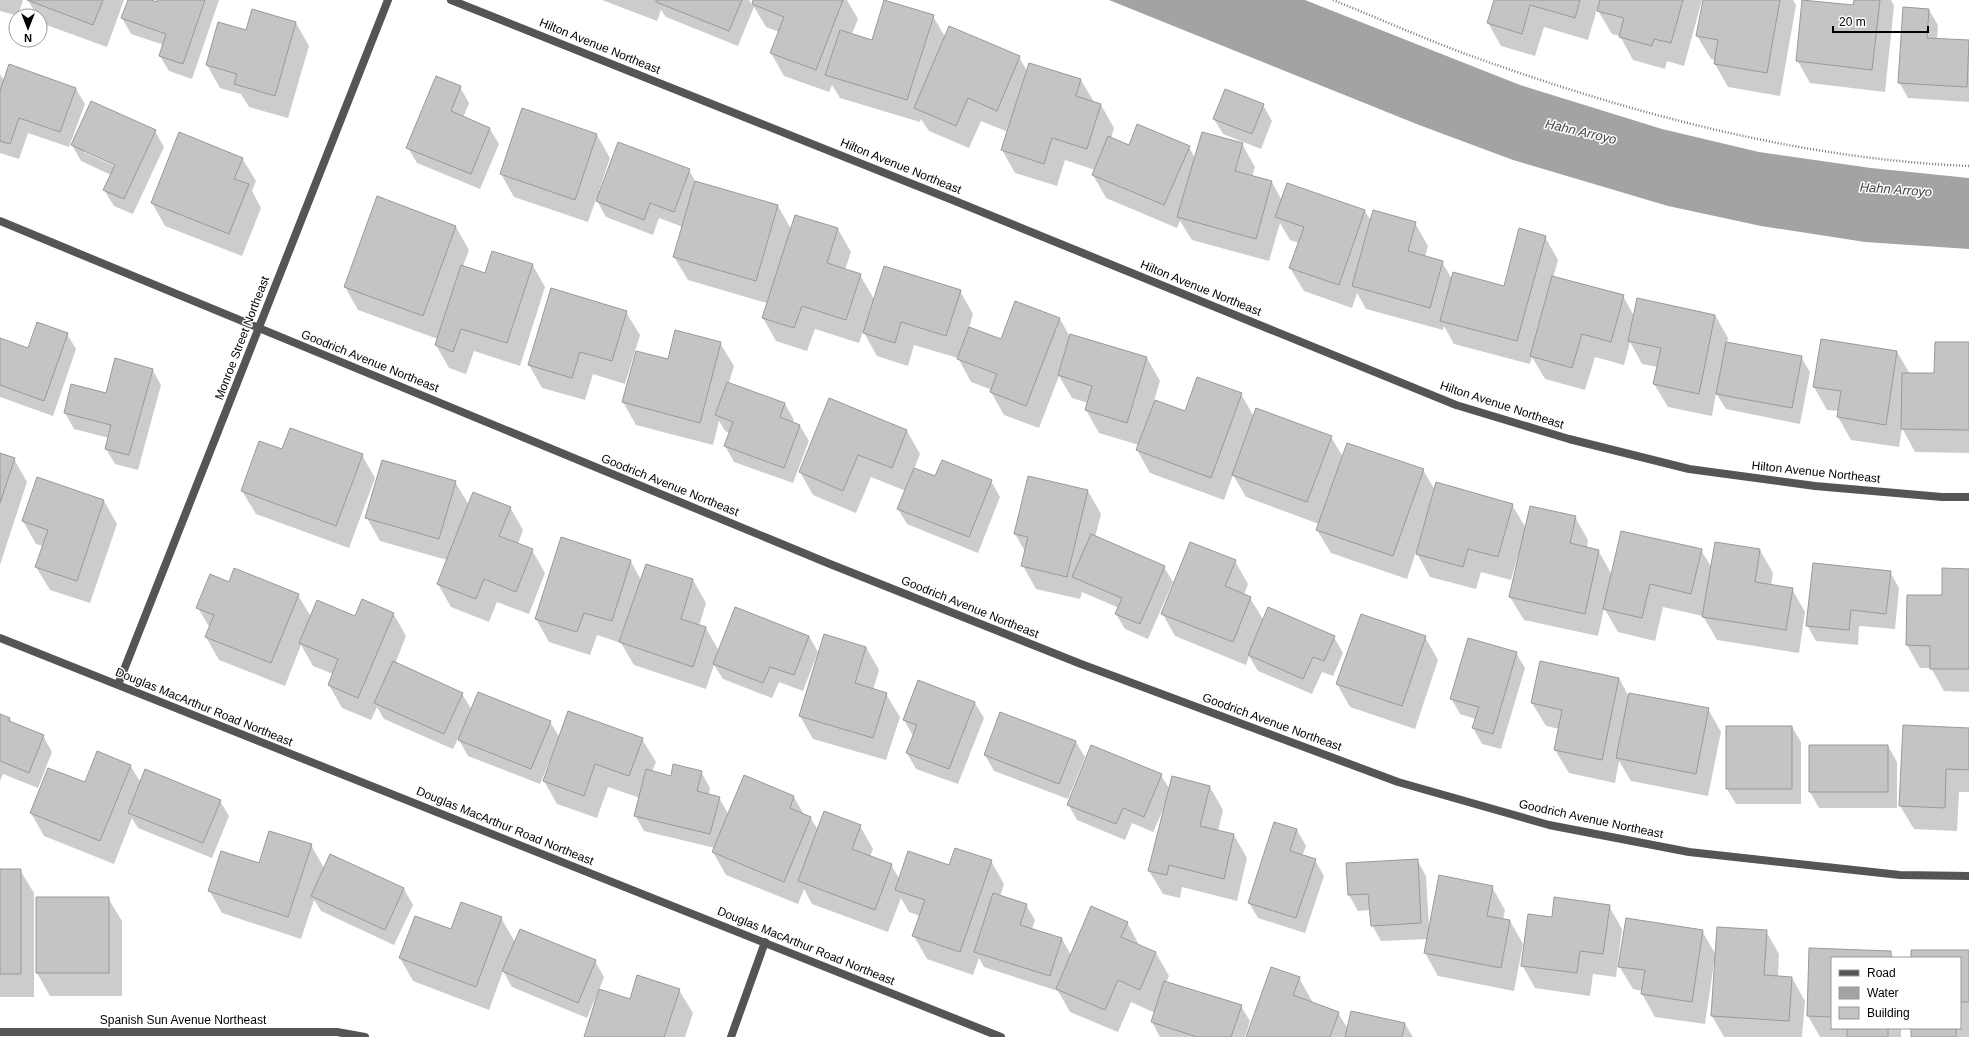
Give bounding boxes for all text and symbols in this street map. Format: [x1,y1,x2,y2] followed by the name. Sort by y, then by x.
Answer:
[8,8,48,48] north arrow
[1833,8,1928,34] scale bar
[537,15,663,77] street label: Hilton Avenue Northeast
[1839,15,1866,29] text: 20 m
[24,32,32,44] text: N
[1544,116,1618,147] water label: Hahn Arroyo
[838,135,964,197] street label: Hilton Avenue Northeast
[1859,179,1933,200] water label: Hahn Arroyo
[1138,257,1264,319] street label: Hilton Avenue Northeast
[212,274,272,402] street label: Monroe Street Northeast
[299,327,441,395] street label: Goodrich Avenue Northeast
[1438,378,1566,432] street label: Hilton Avenue Northeast
[599,451,741,519] street label: Goodrich Avenue Northeast
[1751,458,1882,486] street label: Hilton Avenue Northeast
[899,573,1041,641] street label: Goodrich Avenue Northeast
[113,665,295,749] street label: Douglas MacArthur Road Northeast
[1200,690,1344,754] street label: Goodrich Avenue Northeast
[414,784,596,868] street label: Douglas MacArthur Road Northeast
[1518,797,1665,841] street label: Goodrich Avenue Northeast
[715,904,897,988] street label: Douglas MacArthur Road Northeast
[1831,957,1961,1029] legend
[1867,966,1896,980] text: Road
[1867,986,1899,1000] text: Water
[1867,1006,1910,1020] text: Building
[100,1013,267,1027] street label: Spanish Sun Avenue Northeast

